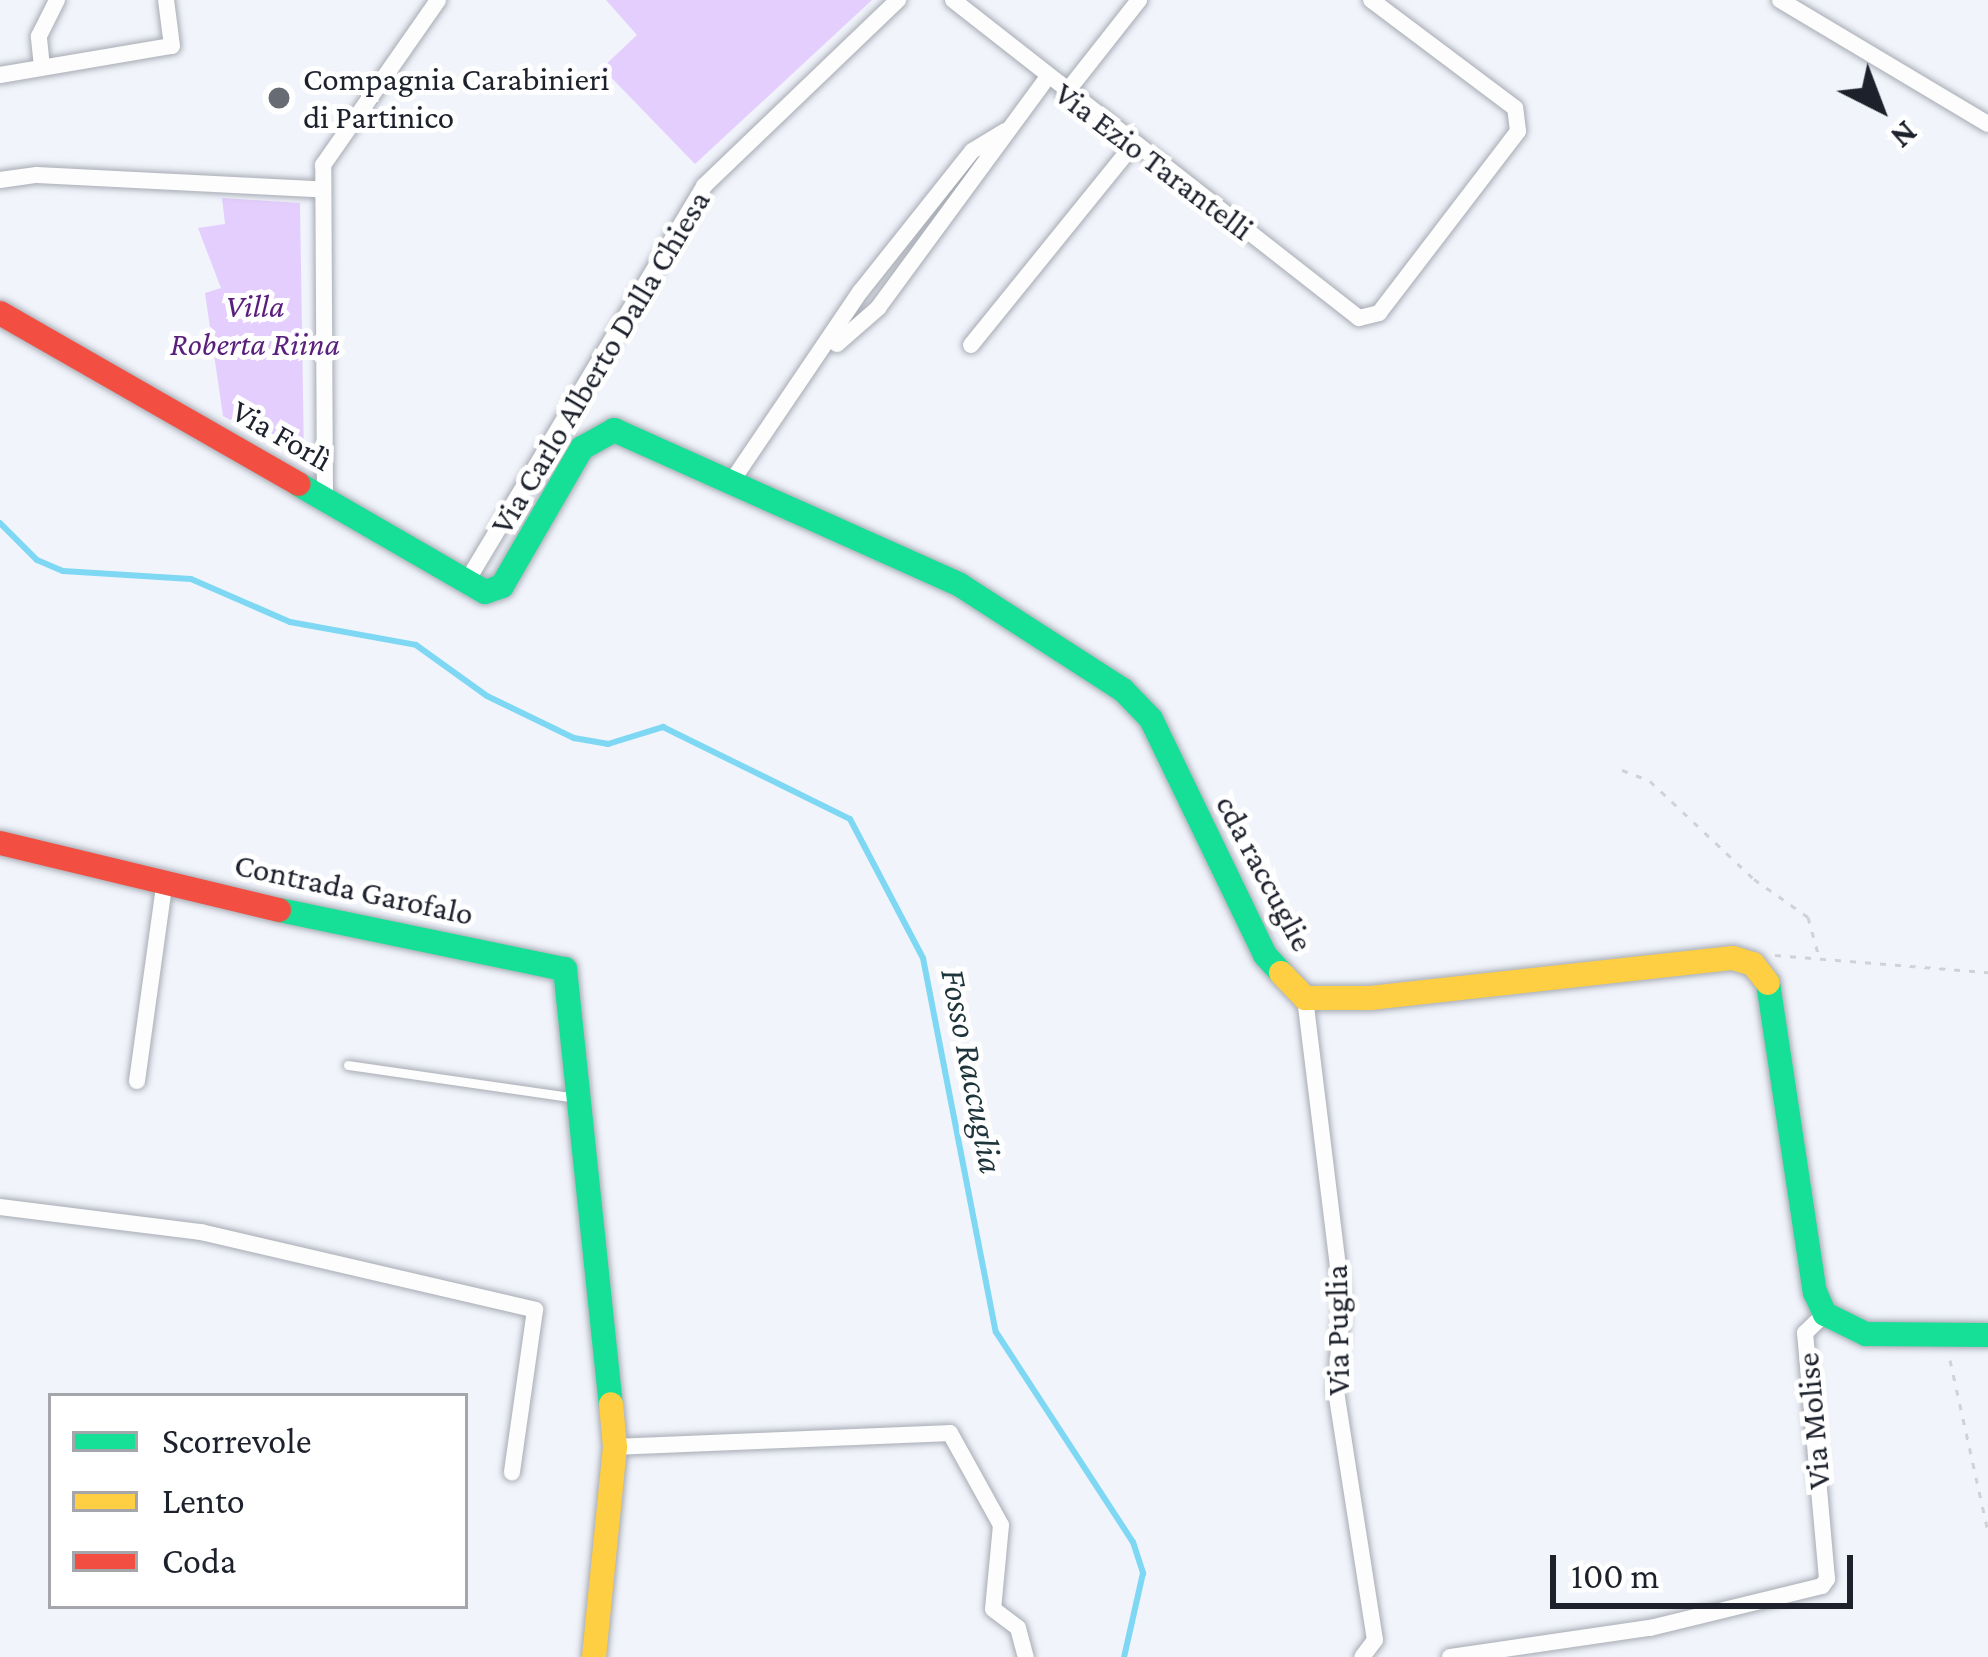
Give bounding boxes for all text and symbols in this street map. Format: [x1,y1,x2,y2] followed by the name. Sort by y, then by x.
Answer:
[1820,48,1940,168] north arrow
[303,59,609,137] place label: Compagnia Carabinieri di Partinico
[1047,73,1261,249] street label: Via Ezio Tarantelli
[266,85,292,111] marker: Compagnia Carabinieri di Partinico
[1884,114,1925,156] text: N
[482,183,718,541] street label: Via Carlo Alberto Dalla Chiesa
[170,286,340,364] park label: Villa Roberta Riina
[225,391,339,479] street label: Via Forlì
[1207,788,1323,958] street label: cda raccuglie
[231,844,477,934] street label: Contrada Garofalo
[931,965,1013,1177] water label: Fosso Raccuglia
[1316,1264,1358,1396] street label: Via Puglia
[1787,1351,1839,1491] street label: Via Molise
[48,1393,468,1609] legend
[162,1421,311,1461] text: Scorrevole
[162,1481,245,1521] text: Lento
[1556,1531,1859,1605] scale bar
[162,1541,237,1581] text: Coda
[1571,1556,1659,1596] text: 100 m

